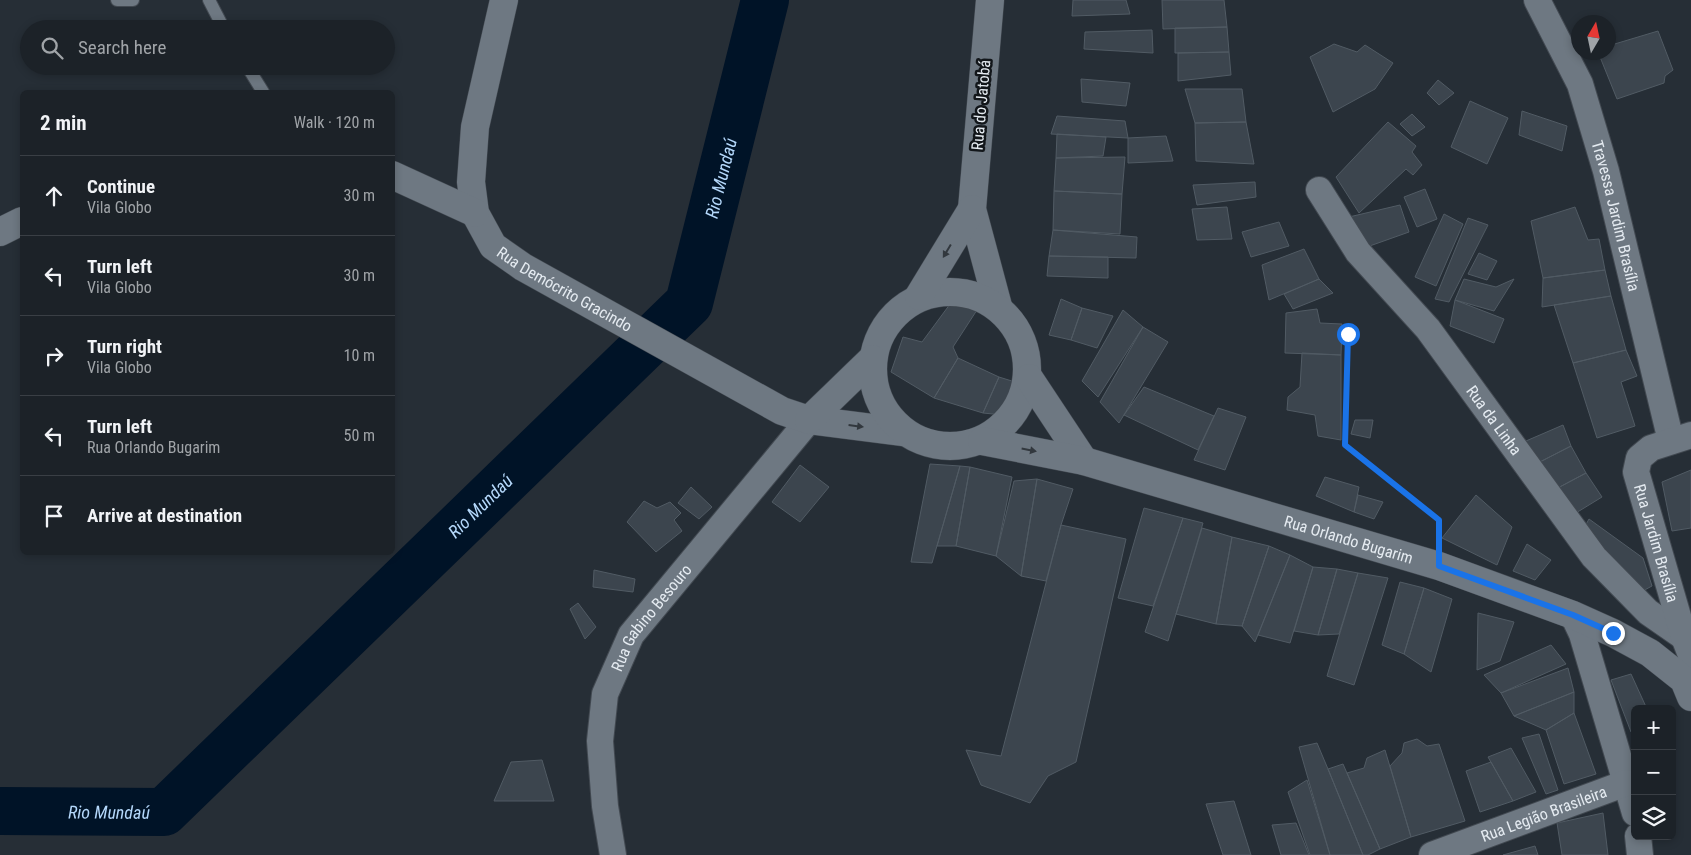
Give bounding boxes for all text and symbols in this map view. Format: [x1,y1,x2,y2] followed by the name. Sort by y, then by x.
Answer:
[1571,15,1616,60] north arrow
[20,20,395,75] search box
[38,34,66,62] icon: search
[78,36,166,59] text: Search here
[968,59,994,151] street label: Rua do Jatobá
[40,111,87,135] text: 2 min
[294,113,375,132] text: Walk · 120 m
[700,135,741,220] water label: Rio Mundaú
[1588,138,1644,293] street label: Travessa Jardim Brasília
[87,175,155,198] text: Continue
[40,182,68,210] icon: ahead
[343,186,375,205] text: 30 m
[87,198,152,217] text: Vila Globo
[493,242,636,335] street label: Rua Demócrito Gracindo
[942,244,952,257] one-way arrow
[87,255,152,278] text: Turn left
[40,262,68,290] icon: left
[343,266,375,285] text: 30 m
[87,278,152,297] text: Vila Globo
[1337,323,1360,346] route start
[87,335,162,358] text: Turn right
[40,342,68,370] icon: right
[343,346,375,365] text: 10 m
[87,358,152,377] text: Vila Globo
[1463,382,1526,459] street label: Rua da Linha
[87,415,152,438] text: Turn left
[40,422,68,450] icon: left
[848,422,864,430] one-way arrow
[343,426,375,445] text: 50 m
[87,438,220,457] text: Rua Orlando Bugarim
[1022,447,1038,455] one-way arrow
[443,469,517,542] water label: Rio Mundaú
[1630,482,1683,604] street label: Rua Jardim Brasília
[40,502,68,530] icon: arrive
[87,504,242,527] text: Arrive at destination
[1282,511,1415,567] street label: Rua Orlando Bugarim
[607,560,695,674] street label: Rua Gabino Besouro
[1602,622,1625,645] route end
[1631,705,1676,840] map controls
[1631,705,1676,750] button: +
[1631,750,1676,795] button: −
[1478,782,1609,846] street label: Rua Legião Brasileira
[1631,795,1676,840] button: layers
[68,801,150,822] water label: Rio Mundaú

